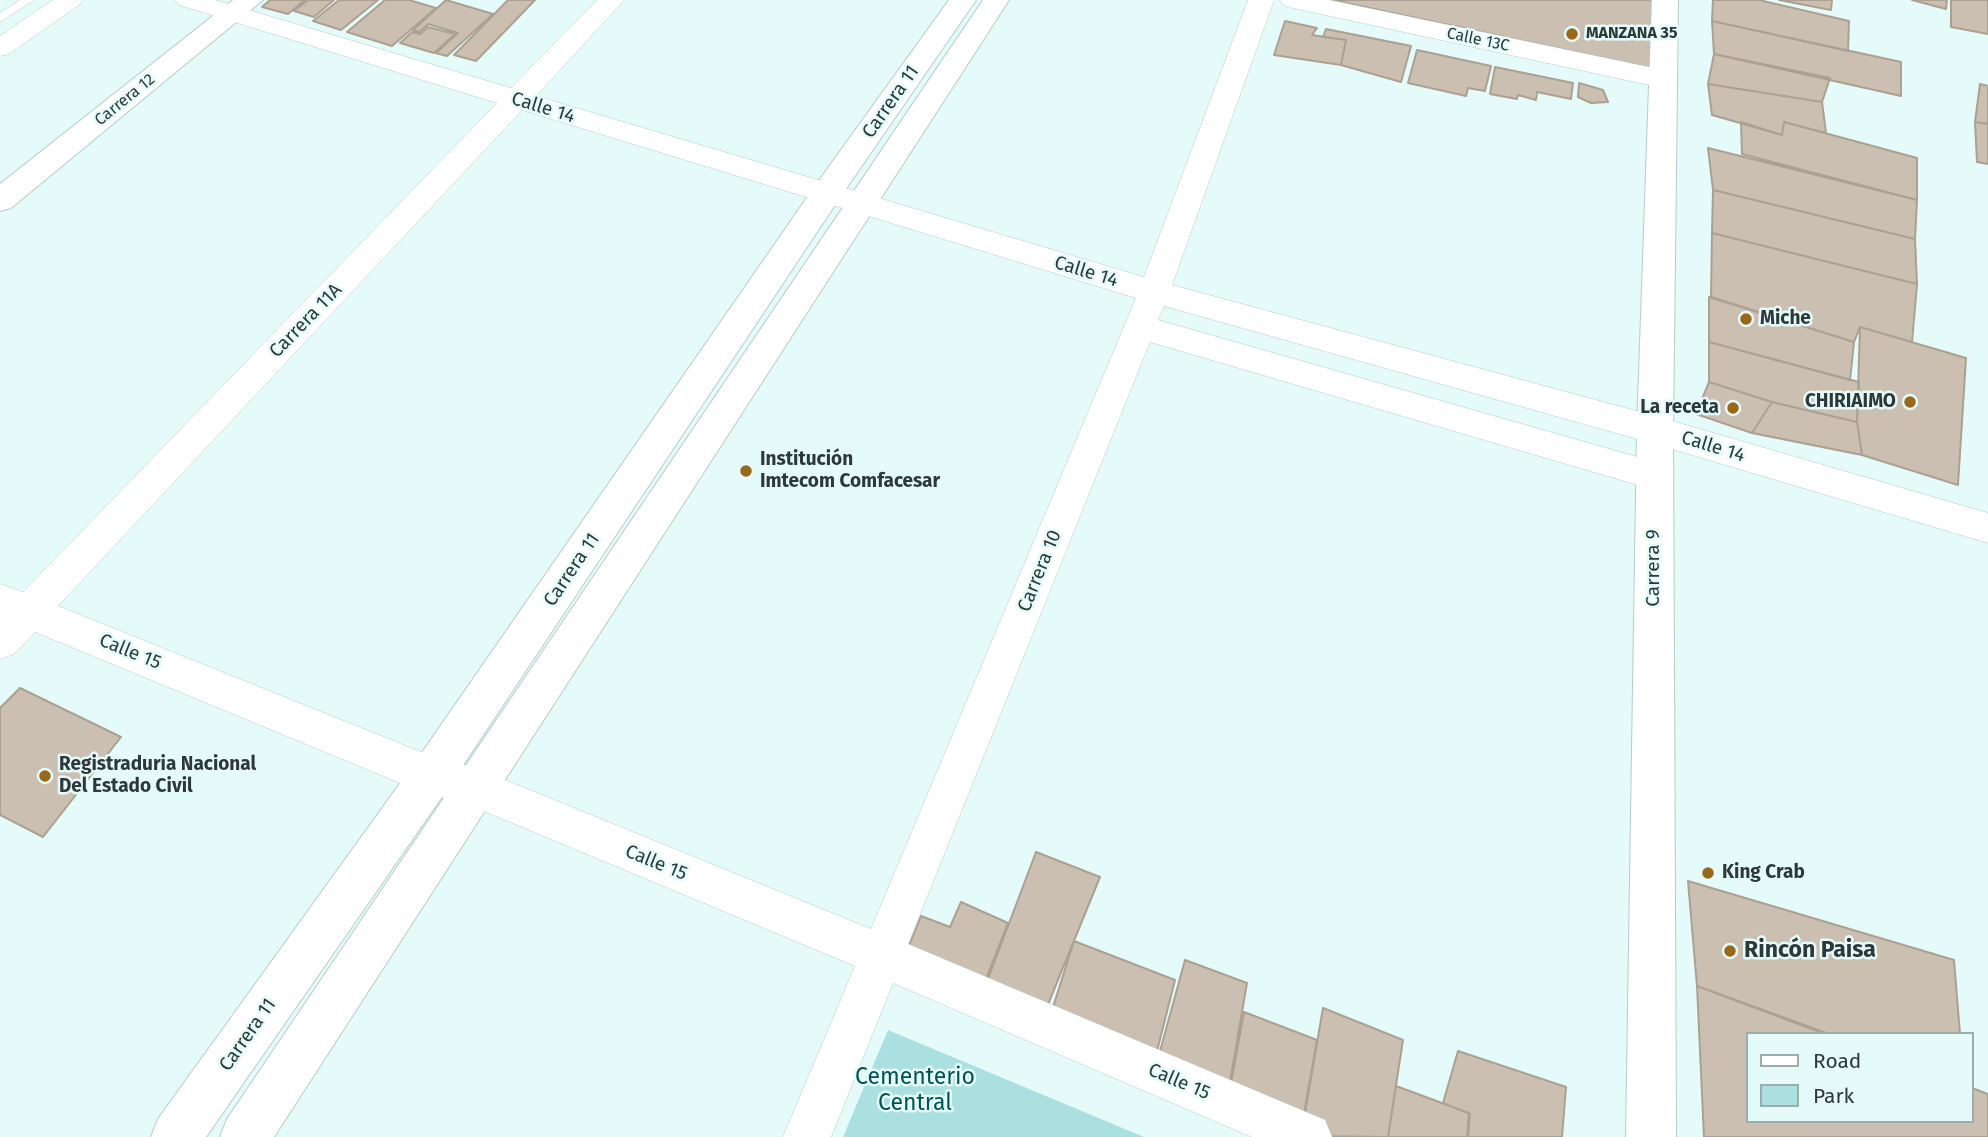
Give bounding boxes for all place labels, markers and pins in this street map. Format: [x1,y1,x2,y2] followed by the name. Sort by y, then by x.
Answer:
[1586,24,1678,44] place label: MANZANA 35
[1564,26,1580,42] marker: MANZANA 35
[1760,308,1811,330] place label: Miche
[1738,311,1754,327] marker: Miche
[1805,391,1896,413] place label: CHIRIAIMO
[1902,394,1918,410] marker: CHIRIAIMO
[1640,397,1719,419] place label: La receta
[1725,400,1741,416] marker: La receta
[760,449,940,493] place label: Institución Imtecom Comfacesar
[738,463,754,479] marker: Institución Imtecom Comfacesar
[59,754,256,798] place label: Registraduria Nacional Del Estado Civil
[37,768,53,784] marker: Registraduria Nacional Del Estado Civil
[1722,862,1805,884] place label: King Crab
[1700,865,1716,881] marker: King Crab
[1744,937,1876,965] place label: Rincón Paisa
[1722,943,1738,959] marker: Rincón Paisa

